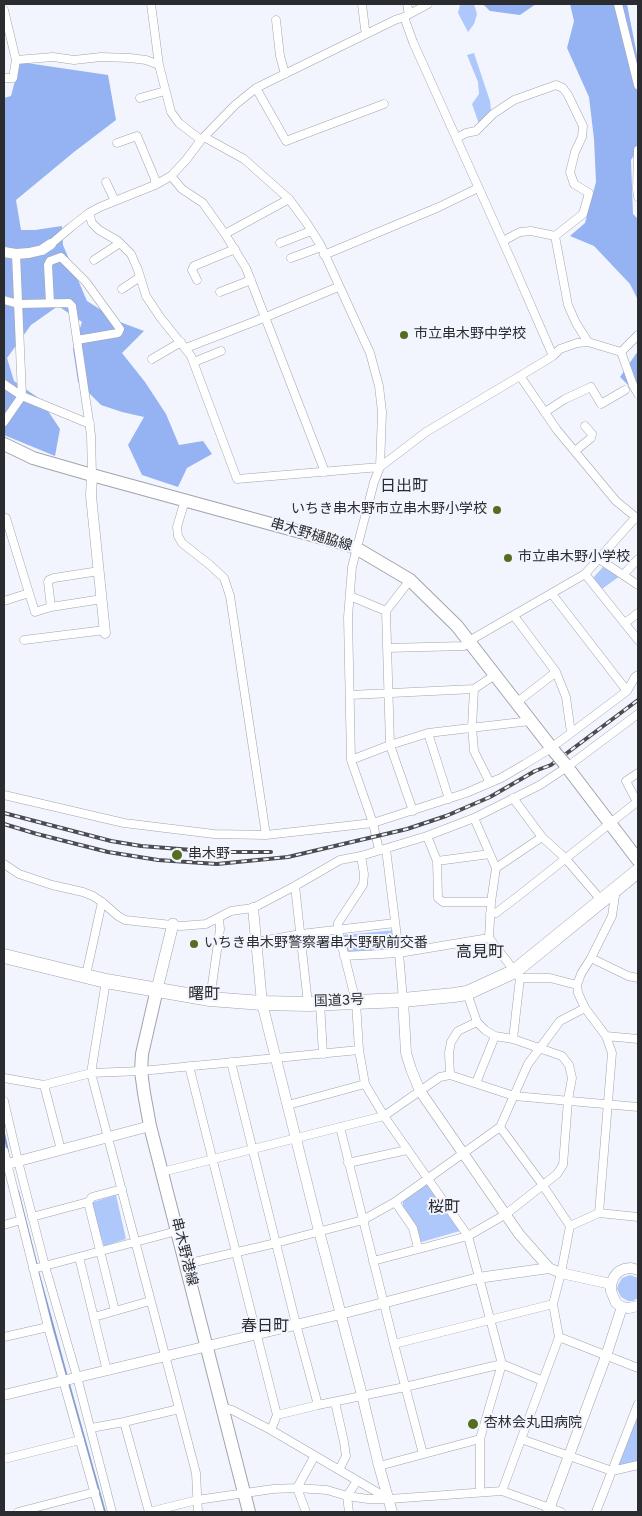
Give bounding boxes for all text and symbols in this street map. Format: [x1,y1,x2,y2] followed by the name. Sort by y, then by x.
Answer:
[414,327,526,343] place label: 市立串木野中学校
[398,329,410,341] marker: 市立串木野中学校
[380,478,428,498] district label: 日出町
[291,502,487,518] place label: いちき串木野市立串木野小学校
[491,504,503,516] marker: いちき串木野市立串木野小学校
[268,516,354,556] street label: 串木野樋脇線
[518,550,630,566] place label: 市立串木野小学校
[502,552,514,564] marker: 市立串木野小学校
[188,847,230,863] place label: 串木野
[170,848,184,862] marker: 串木野
[204,936,428,952] place label: いちき串木野警察署串木野駅前交番
[188,938,200,950] marker: いちき串木野警察署串木野駅前交番
[456,944,504,964] district label: 高見町
[188,986,220,1006] district label: 曙町
[314,993,364,1011] street label: 国道3号
[428,1199,460,1219] district label: 桜町
[166,1216,200,1288] street label: 串木野港線
[241,1318,289,1338] district label: 春日町
[484,1416,582,1432] place label: 杏林会丸田病院
[466,1417,480,1431] marker: 杏林会丸田病院

